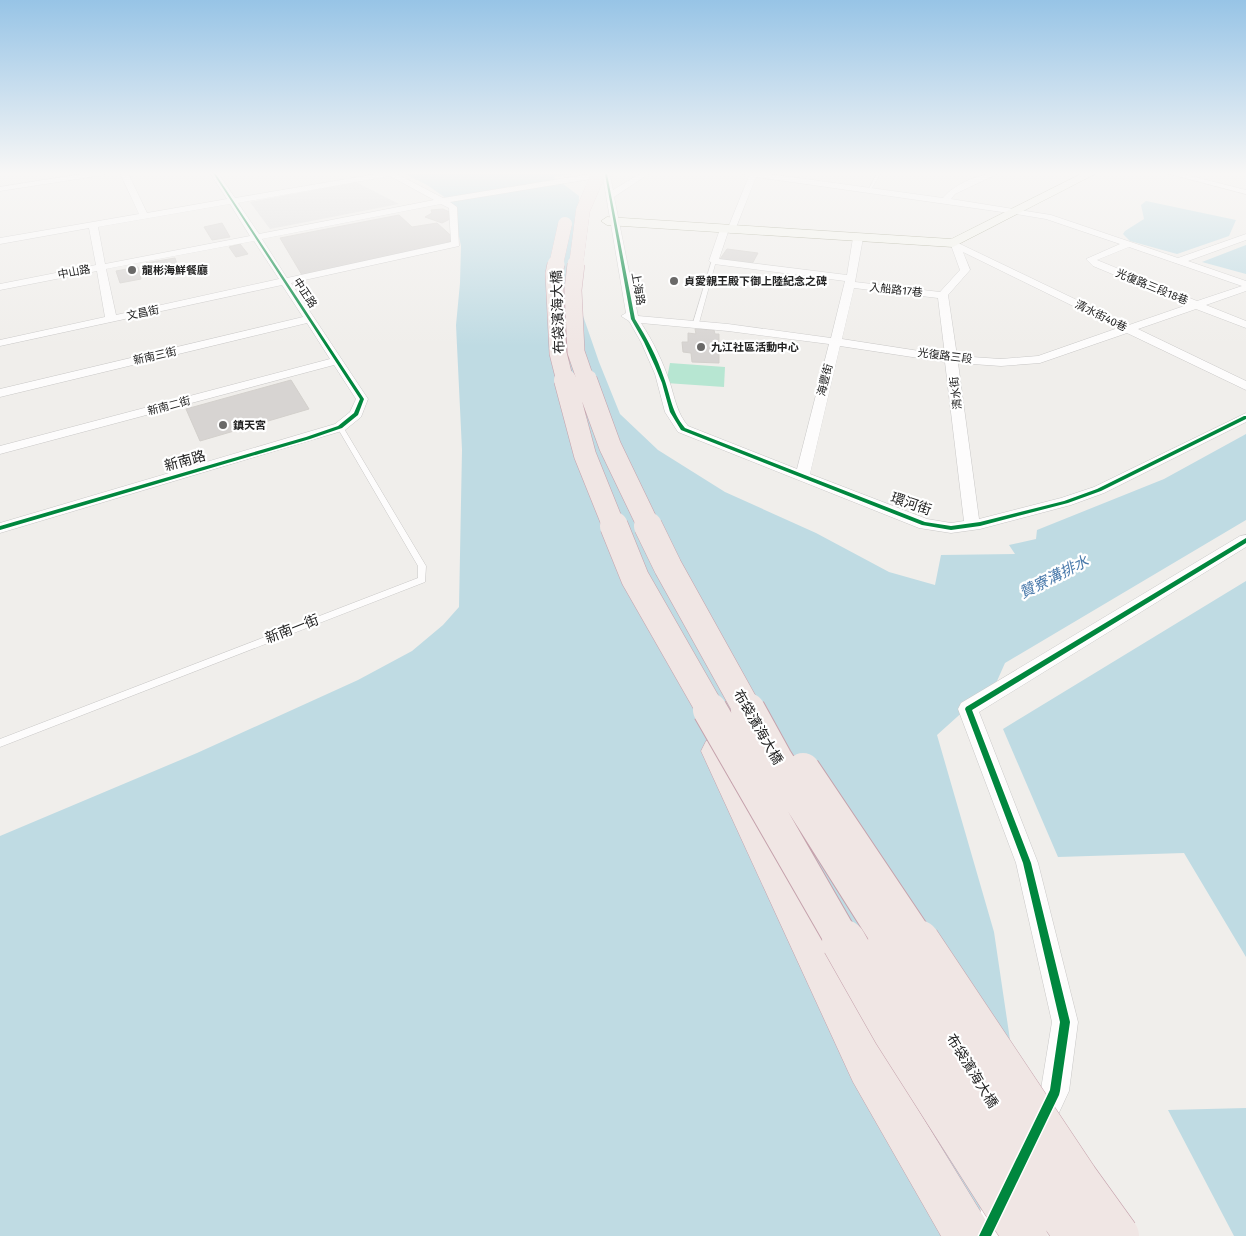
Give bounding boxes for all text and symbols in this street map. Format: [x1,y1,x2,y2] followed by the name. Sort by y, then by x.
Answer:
[57,262,91,282] street label: 中山路
[126,264,138,276] marker: 龍彬海鮮餐廳
[142,264,208,277] place label: 龍彬海鮮餐廳
[1114,267,1190,307] street label: 光復路三段18巷
[548,270,568,354] street label: 布袋濱海大橋
[629,272,647,306] street label: 上海路
[668,275,680,287] marker: 貞愛親王殿下御上陸紀念之碑
[684,275,827,288] place label: 貞愛親王殿下御上陸紀念之碑
[291,276,319,310] street label: 中正路
[869,281,923,299] street label: 入船路17巷
[1073,298,1129,334] street label: 清水街40巷
[126,303,160,323] street label: 文昌街
[695,341,707,353] marker: 九江社區活動中心
[711,341,799,354] place label: 九江社區活動中心
[132,345,178,367] street label: 新南三街
[917,346,973,366] street label: 光復路三段
[815,362,835,398] street label: 海豐街
[948,376,964,410] street label: 清水街
[146,394,192,418] street label: 新南二街
[217,419,229,431] marker: 鎮天宮
[233,419,266,432] place label: 鎮天宮
[162,447,208,475] street label: 新南路
[888,489,934,519] street label: 環河街
[1016,552,1092,602] water label: 贊寮溝排水
[263,611,321,647] street label: 新南一街
[730,686,786,768] street label: 布袋濱海大橋
[943,1031,1001,1111] street label: 布袋濱海大橋

